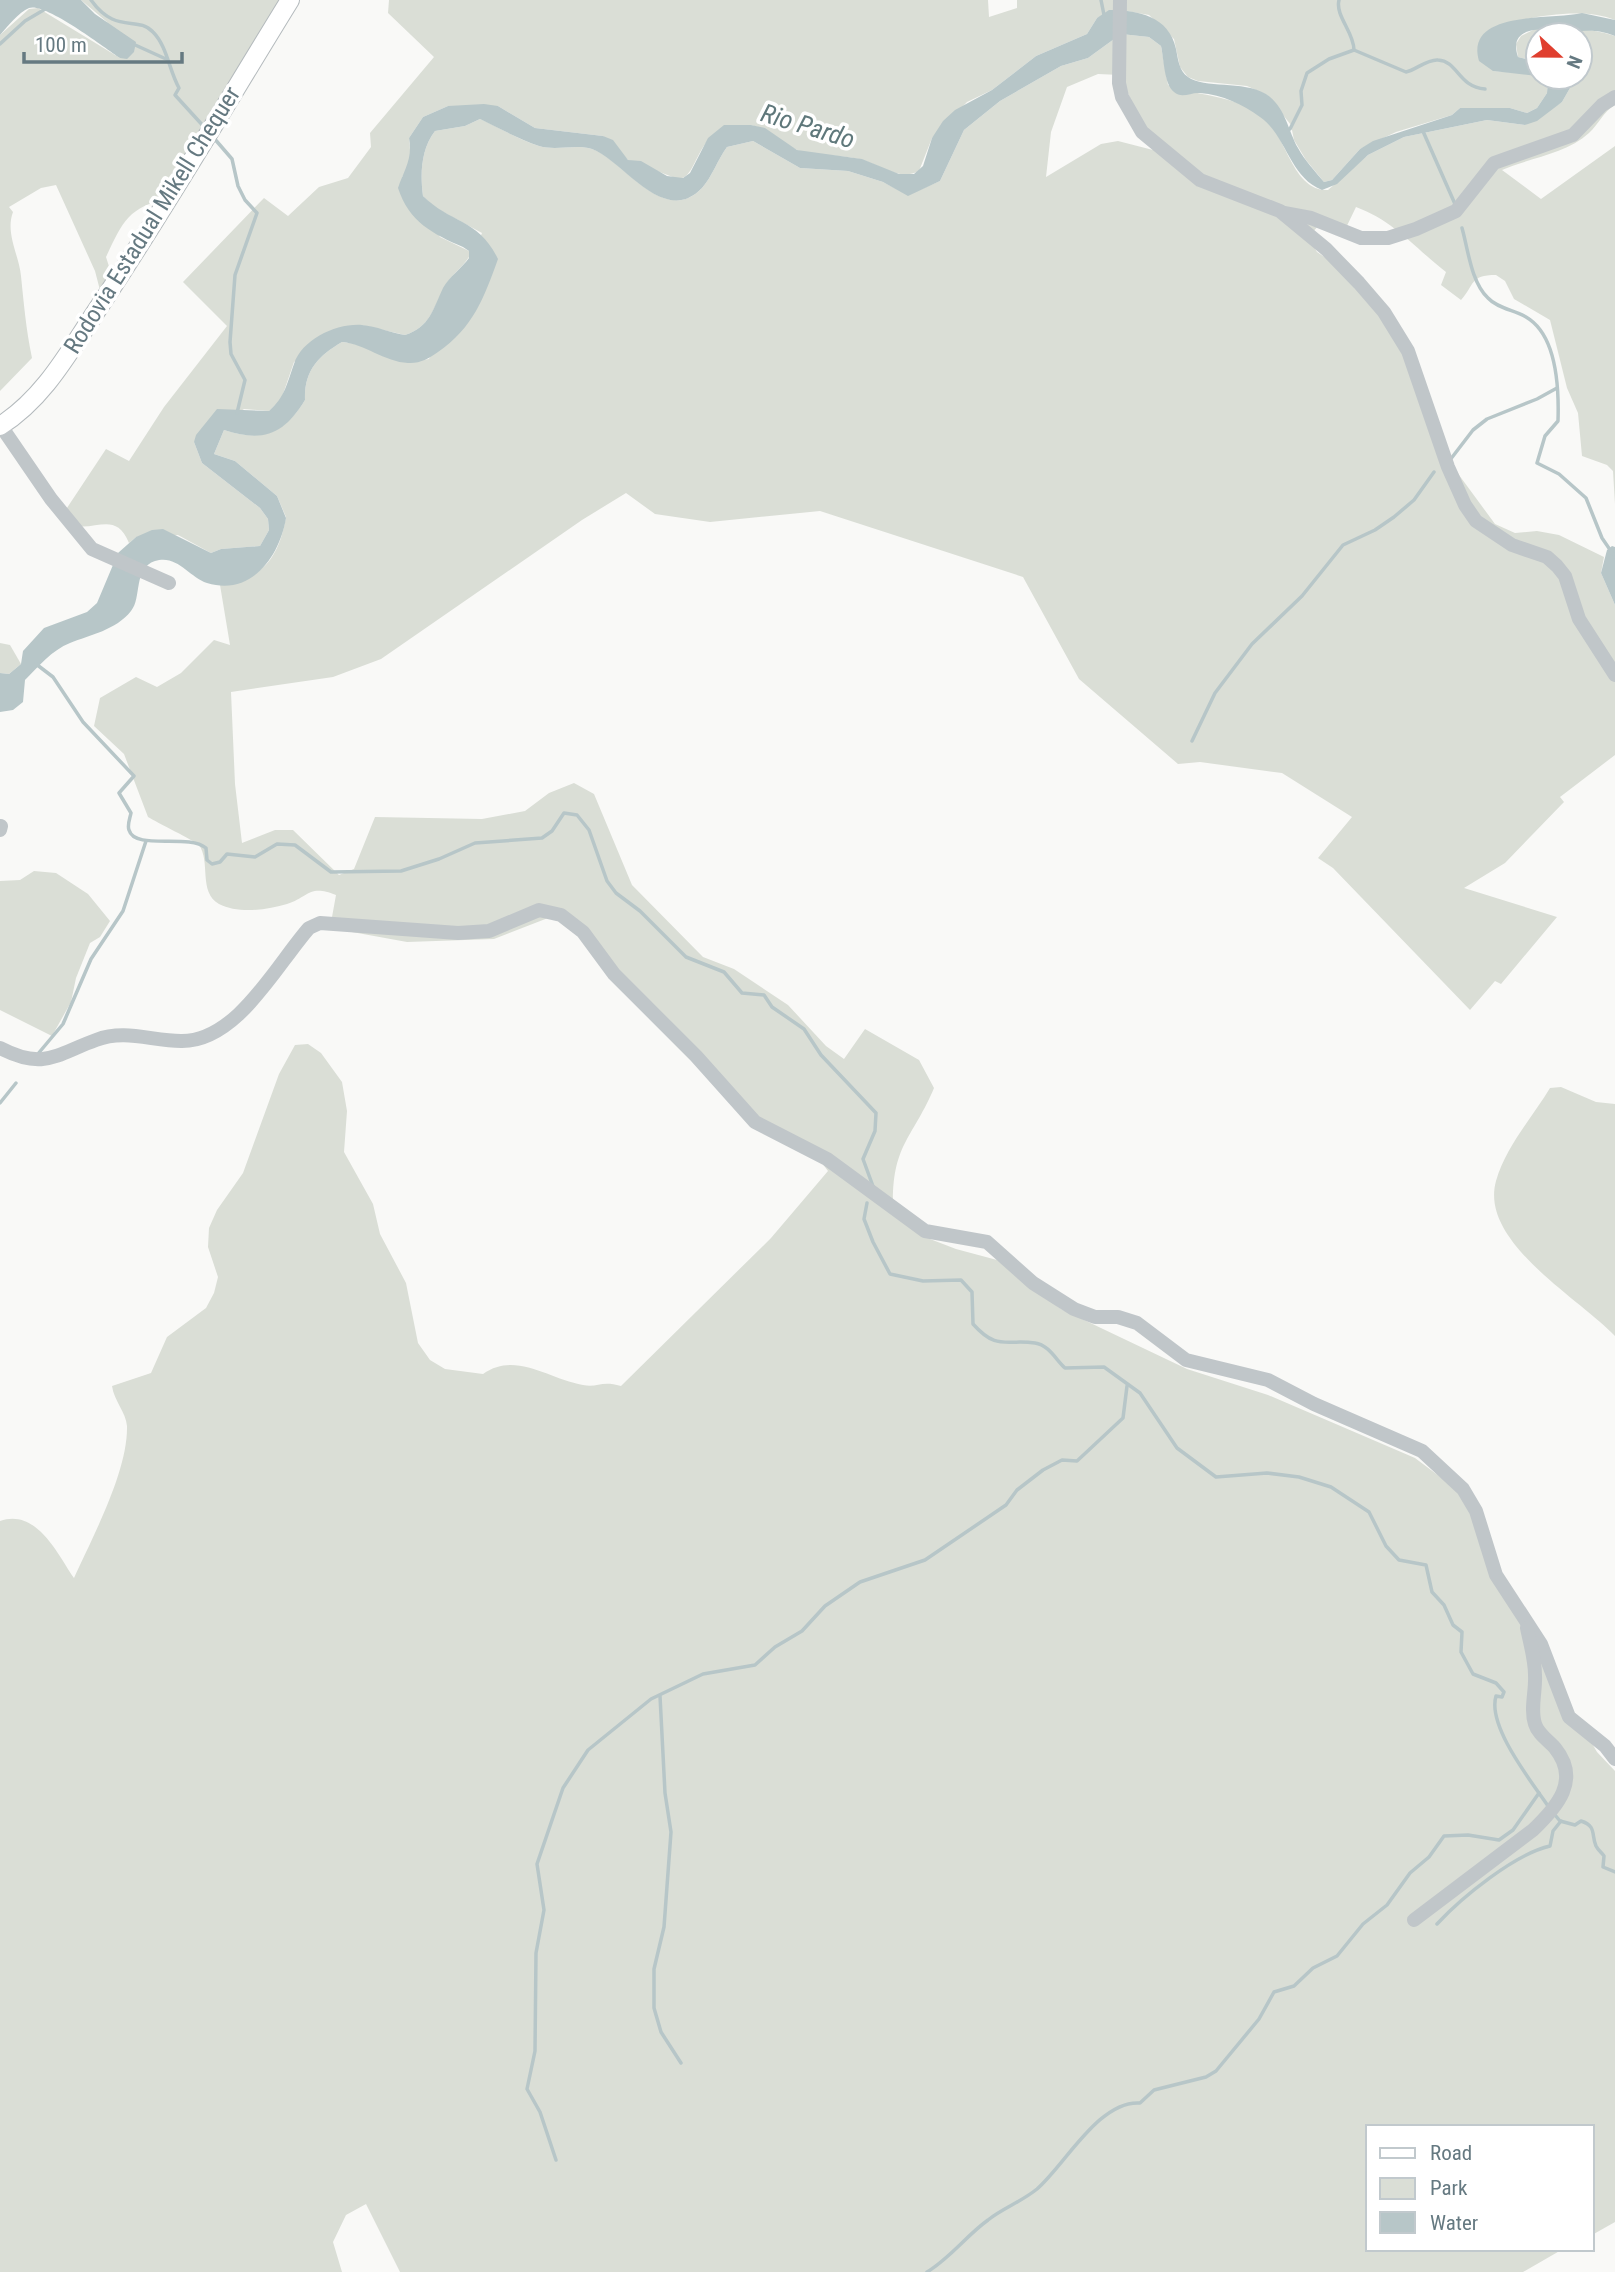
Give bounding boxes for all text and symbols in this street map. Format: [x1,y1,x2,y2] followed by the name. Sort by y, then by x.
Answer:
[24,21,182,65] scale bar
[1524,21,1594,91] north arrow
[35,33,87,57] text: 100 m
[1561,52,1587,72] text: N
[58,81,246,359] street label: Rodovia Estadual Mikell Chequer
[758,98,858,154] water label: Rio Pardo
[1366,2125,1594,2251] legend
[1430,2141,1472,2165] text: Road
[1430,2176,1468,2200] text: Park
[1430,2211,1478,2235] text: Water

